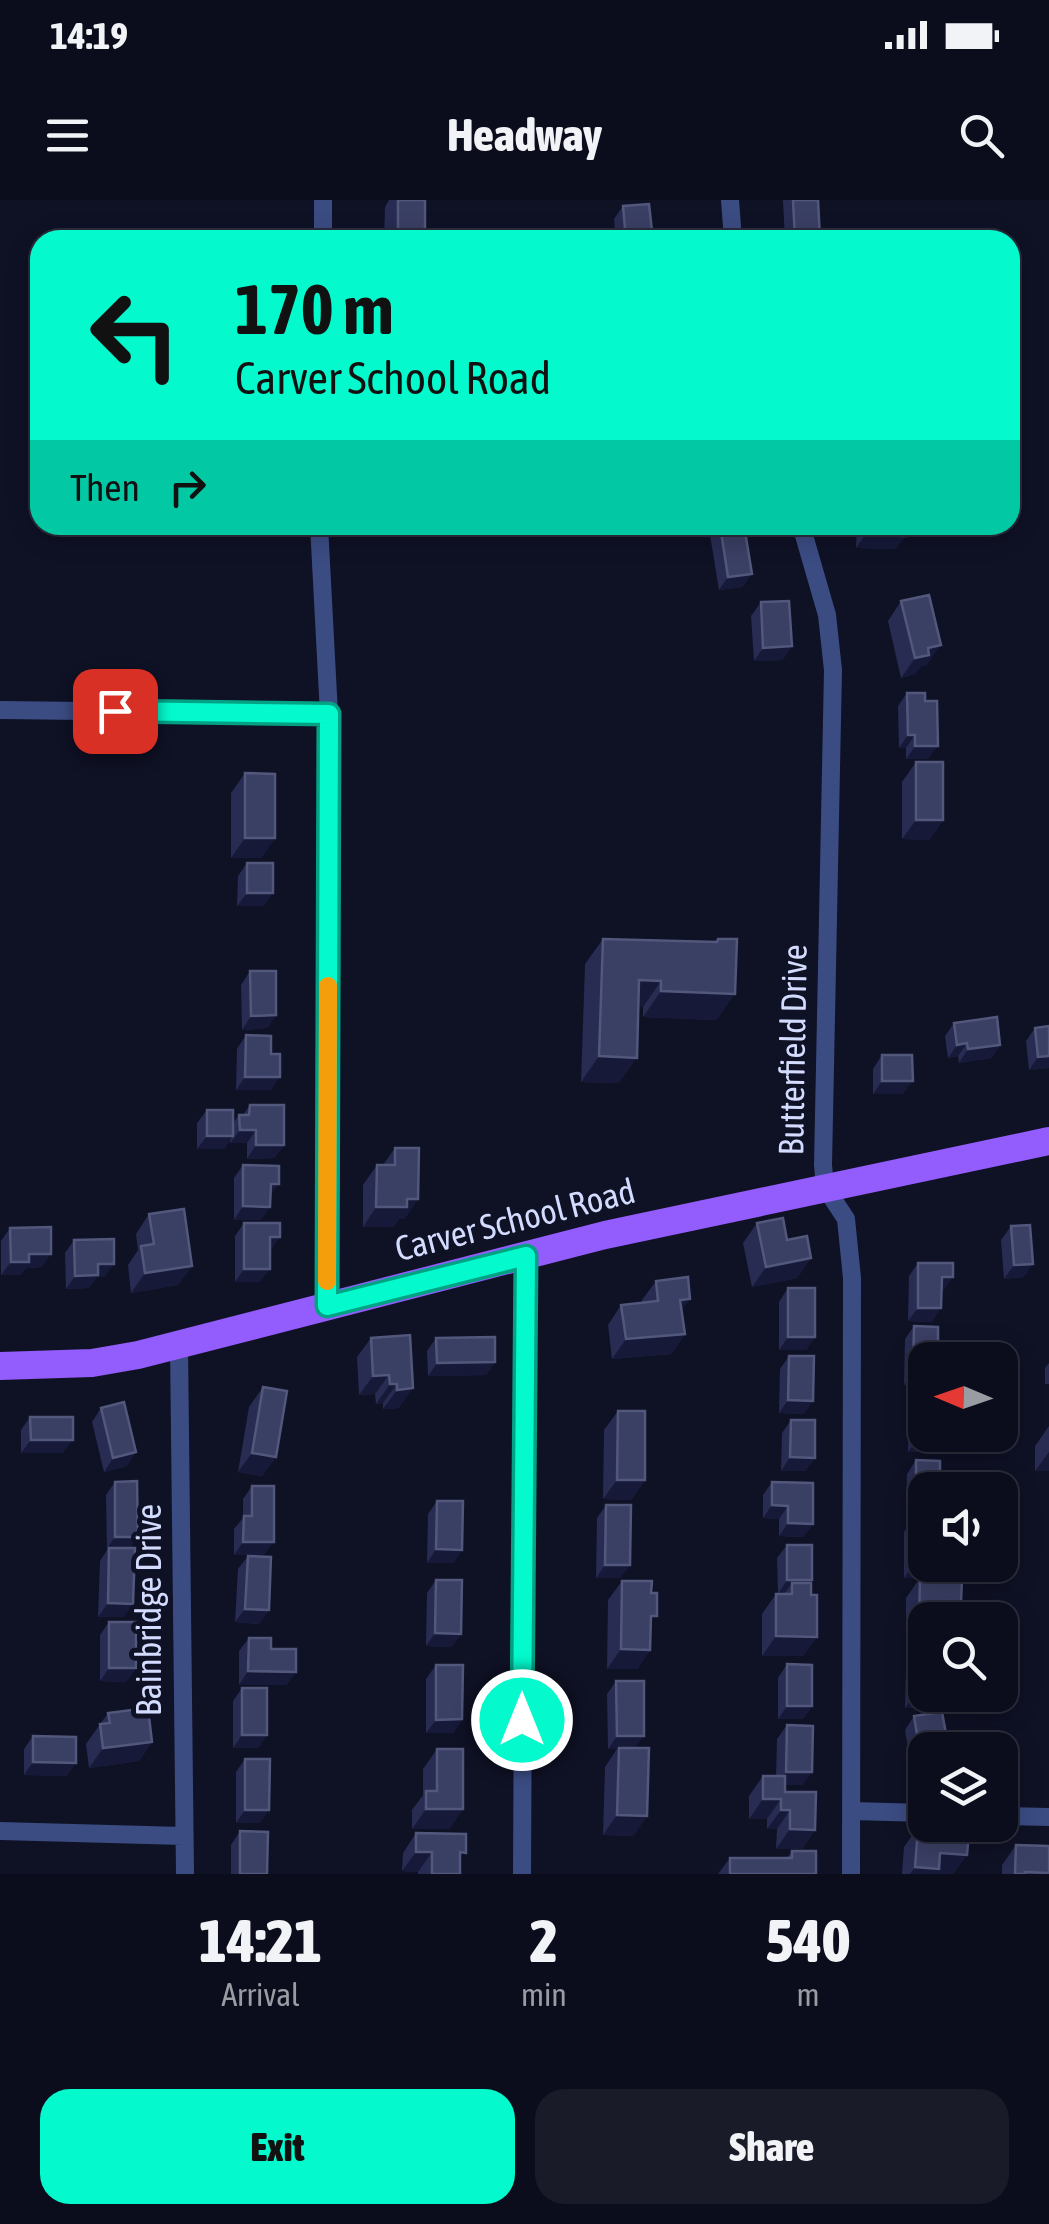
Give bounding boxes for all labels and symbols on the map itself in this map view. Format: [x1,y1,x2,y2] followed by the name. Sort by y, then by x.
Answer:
[73,669,158,754] pin
[770,944,814,1156] street label: Butterfield Drive
[391,1170,639,1268] street label: Carver School Road
[908,1342,1018,1452] north arrow
[128,1504,168,1716] street label: Bainbridge Drive
[470,1668,574,1772] position arrow

